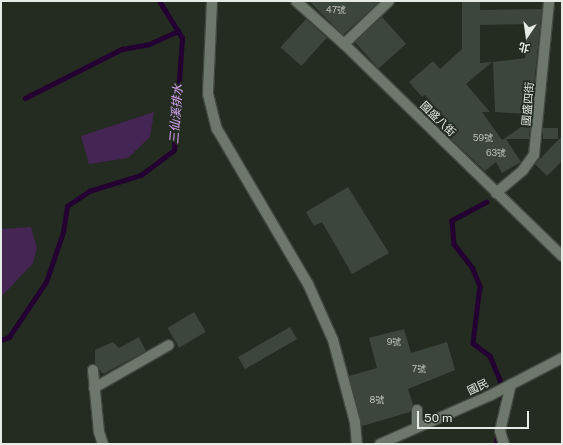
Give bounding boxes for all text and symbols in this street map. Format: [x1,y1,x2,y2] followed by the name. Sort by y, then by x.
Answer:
[326,5,346,15] house number: 47號
[507,16,547,56] north arrow
[518,41,531,55] text: 北
[520,82,536,126] street label: 國盛四街
[168,84,186,144] water label: 三仙溪排水
[418,99,458,139] street label: 國盛八街
[473,133,493,143] house number: 59號
[486,148,506,158] house number: 63號
[387,337,401,347] house number: 9號
[412,364,426,374] house number: 7號
[465,376,491,398] street label: 國民
[370,395,384,405] house number: 8號
[419,403,531,429] scale bar
[424,411,452,425] text: 50 m

